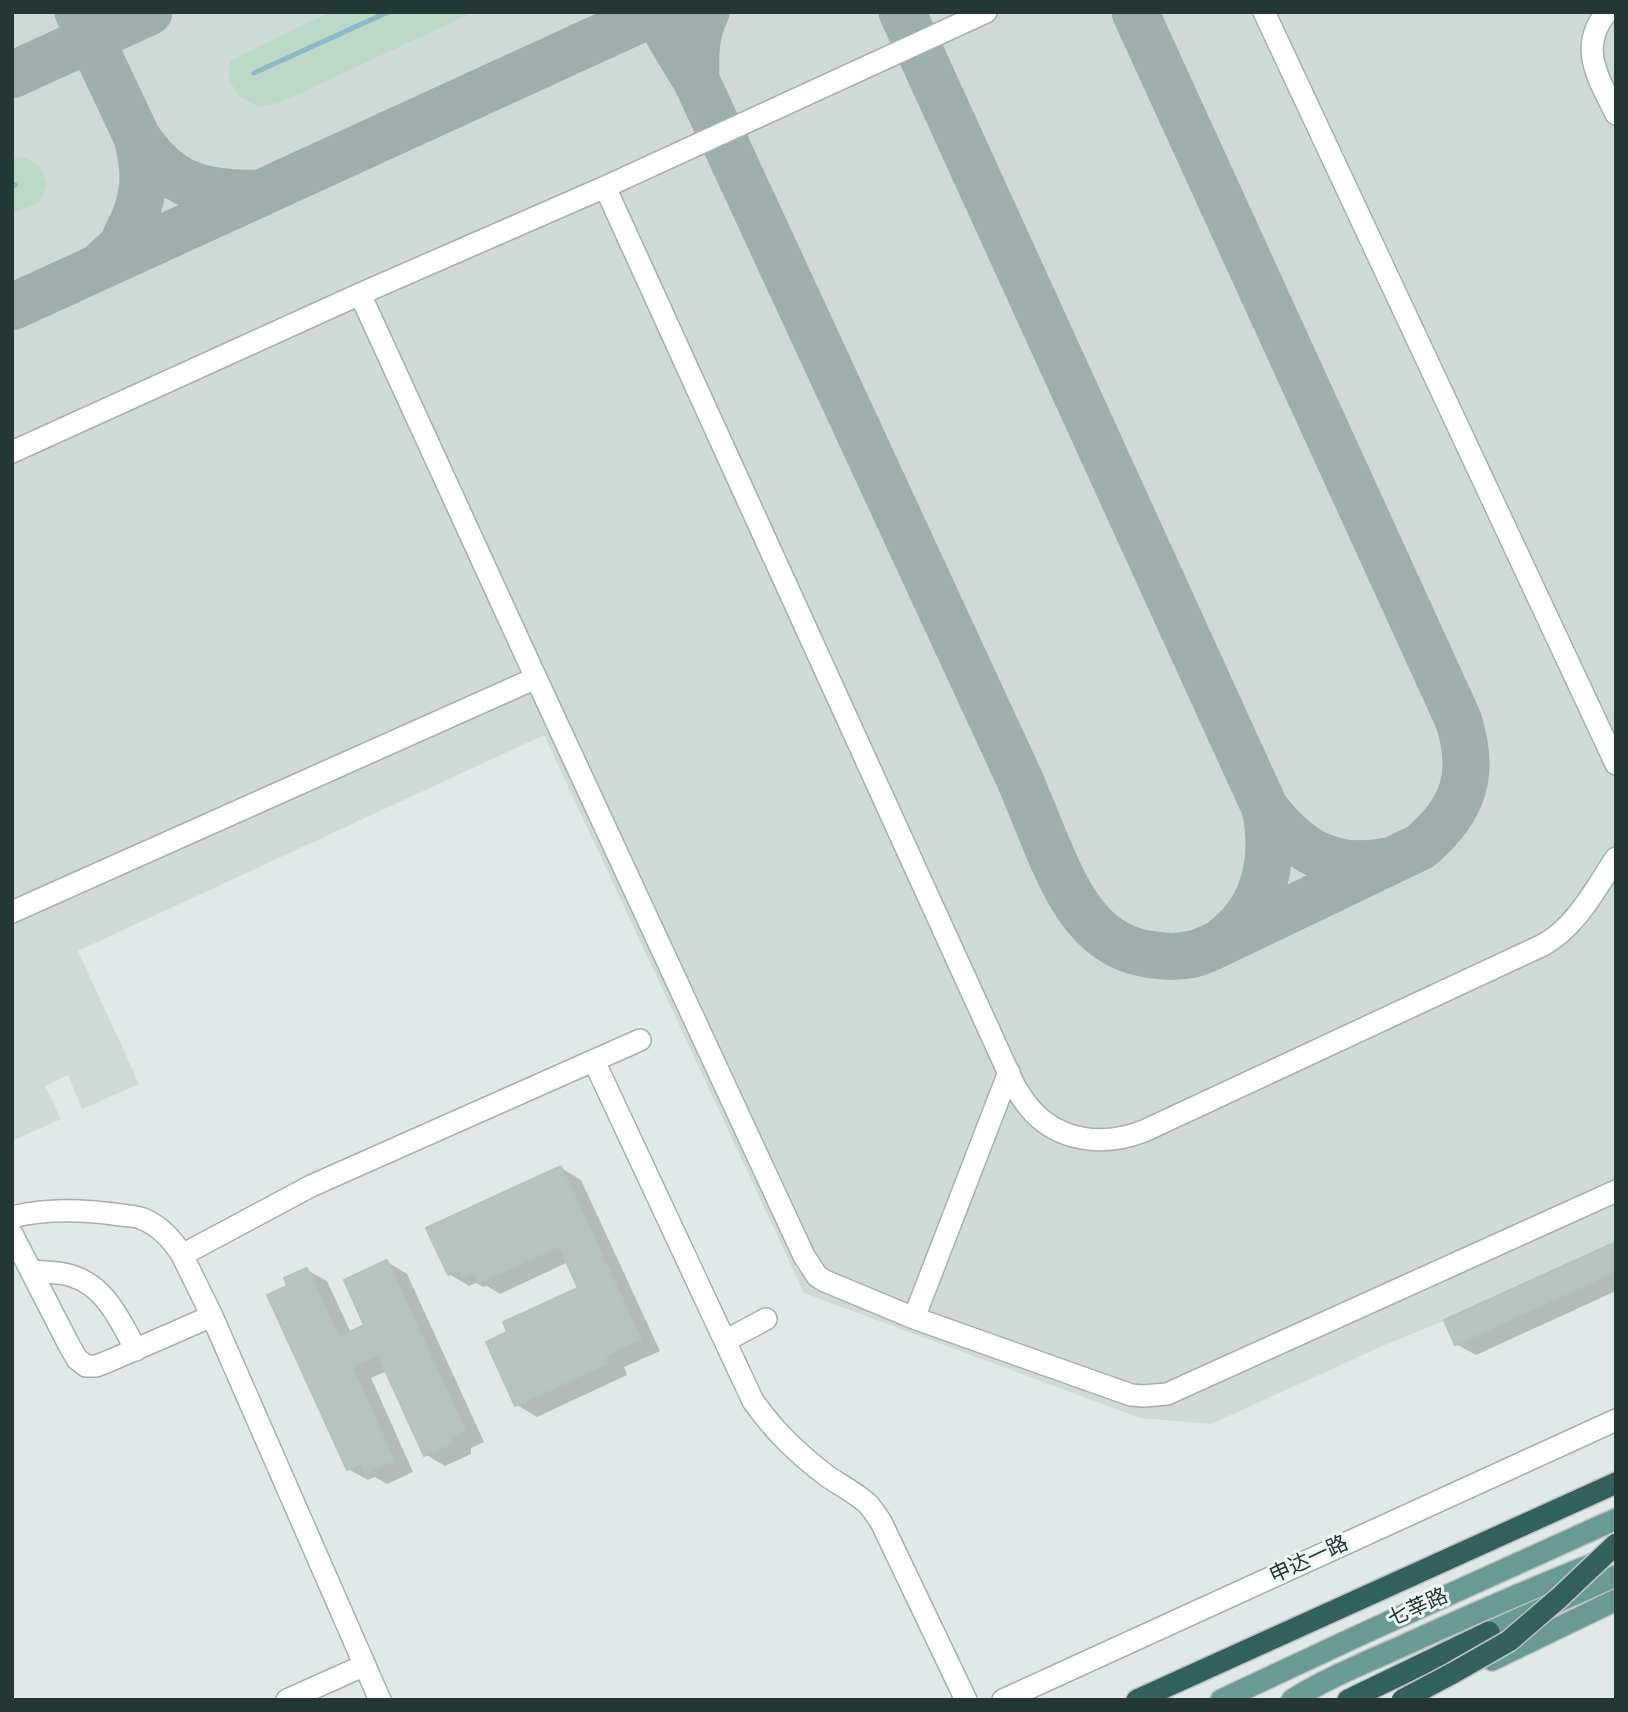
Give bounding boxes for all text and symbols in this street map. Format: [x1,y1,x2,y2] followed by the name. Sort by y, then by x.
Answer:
[1266,1531,1352,1589] street label: 申达一路
[1384,1584,1452,1632] street label: 七莘路

